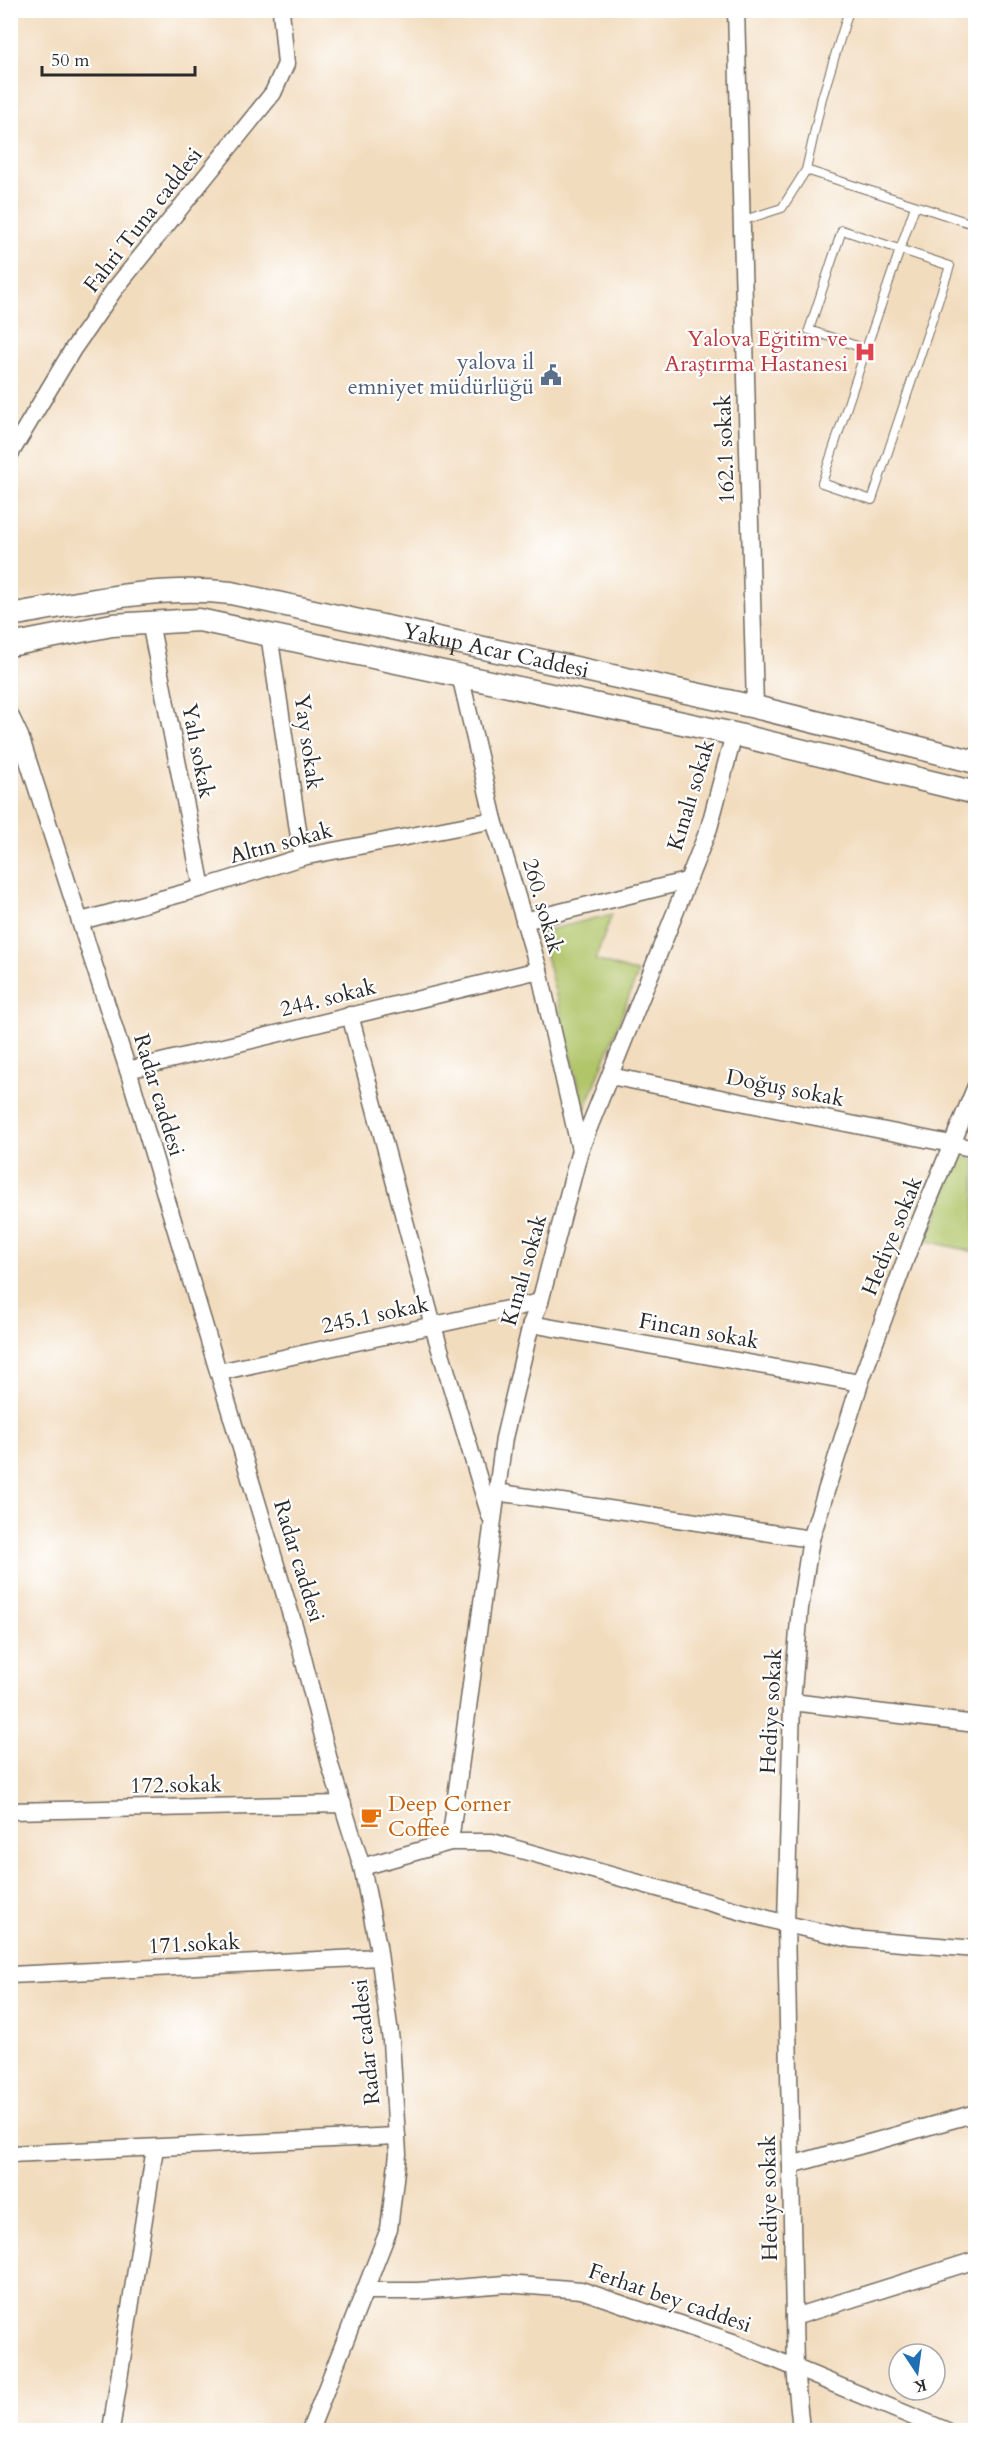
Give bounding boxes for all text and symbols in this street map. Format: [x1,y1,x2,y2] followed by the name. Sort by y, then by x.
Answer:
[42,39,195,77] scale bar
[51,48,90,73] text: 50 m
[77,141,209,299] street label: Fahri Tuna caddesi
[665,324,848,379] place label: Yalova Eğitim ve Araştırma Hastanesi
[853,340,877,364] hospital icon: Yalova Eğitim ve Araştırma Hastanesi
[348,347,534,402] place label: yalova il emniyet müdürlüğü
[539,363,563,387] public building icon: yalova il emniyet müdürlüğü
[708,394,742,504] street label: 162.1 sokak
[400,616,592,685] street label: Yakup Acar Caddesi
[286,693,330,792] street label: Yay sokak
[174,701,222,801] street label: Yalı sokak
[660,736,722,854] street label: Kınalı sokak
[226,815,336,871] street label: Altın sokak
[515,855,571,957] street label: 260. sokak
[277,972,379,1024] street label: 244. sokak
[126,1030,192,1160] street label: Radar caddesi
[723,1062,847,1114] street label: Doğuş sokak
[854,1172,930,1300] street label: Hediye sokak
[494,1211,554,1329] street label: Kınalı sokak
[319,1289,432,1341] street label: 245.1 sokak
[637,1306,762,1356] street label: Fincan sokak
[266,1496,332,1626] street label: Radar caddesi
[753,1647,789,1775] street label: Hediye sokak
[130,1769,222,1801] street label: 172.sokak
[388,1789,512,1844] place label: Deep Corner Coffee
[359,1805,383,1829] cafe icon: Deep Corner Coffee
[147,1927,241,1961] street label: 171.sokak
[344,1978,388,2106] street label: Radar caddesi
[753,2134,785,2261] street label: Hediye sokak
[584,2256,756,2340] street label: Ferhat bey caddesi
[887,2342,947,2402] north arrow
[911,2373,929,2398] text: K

